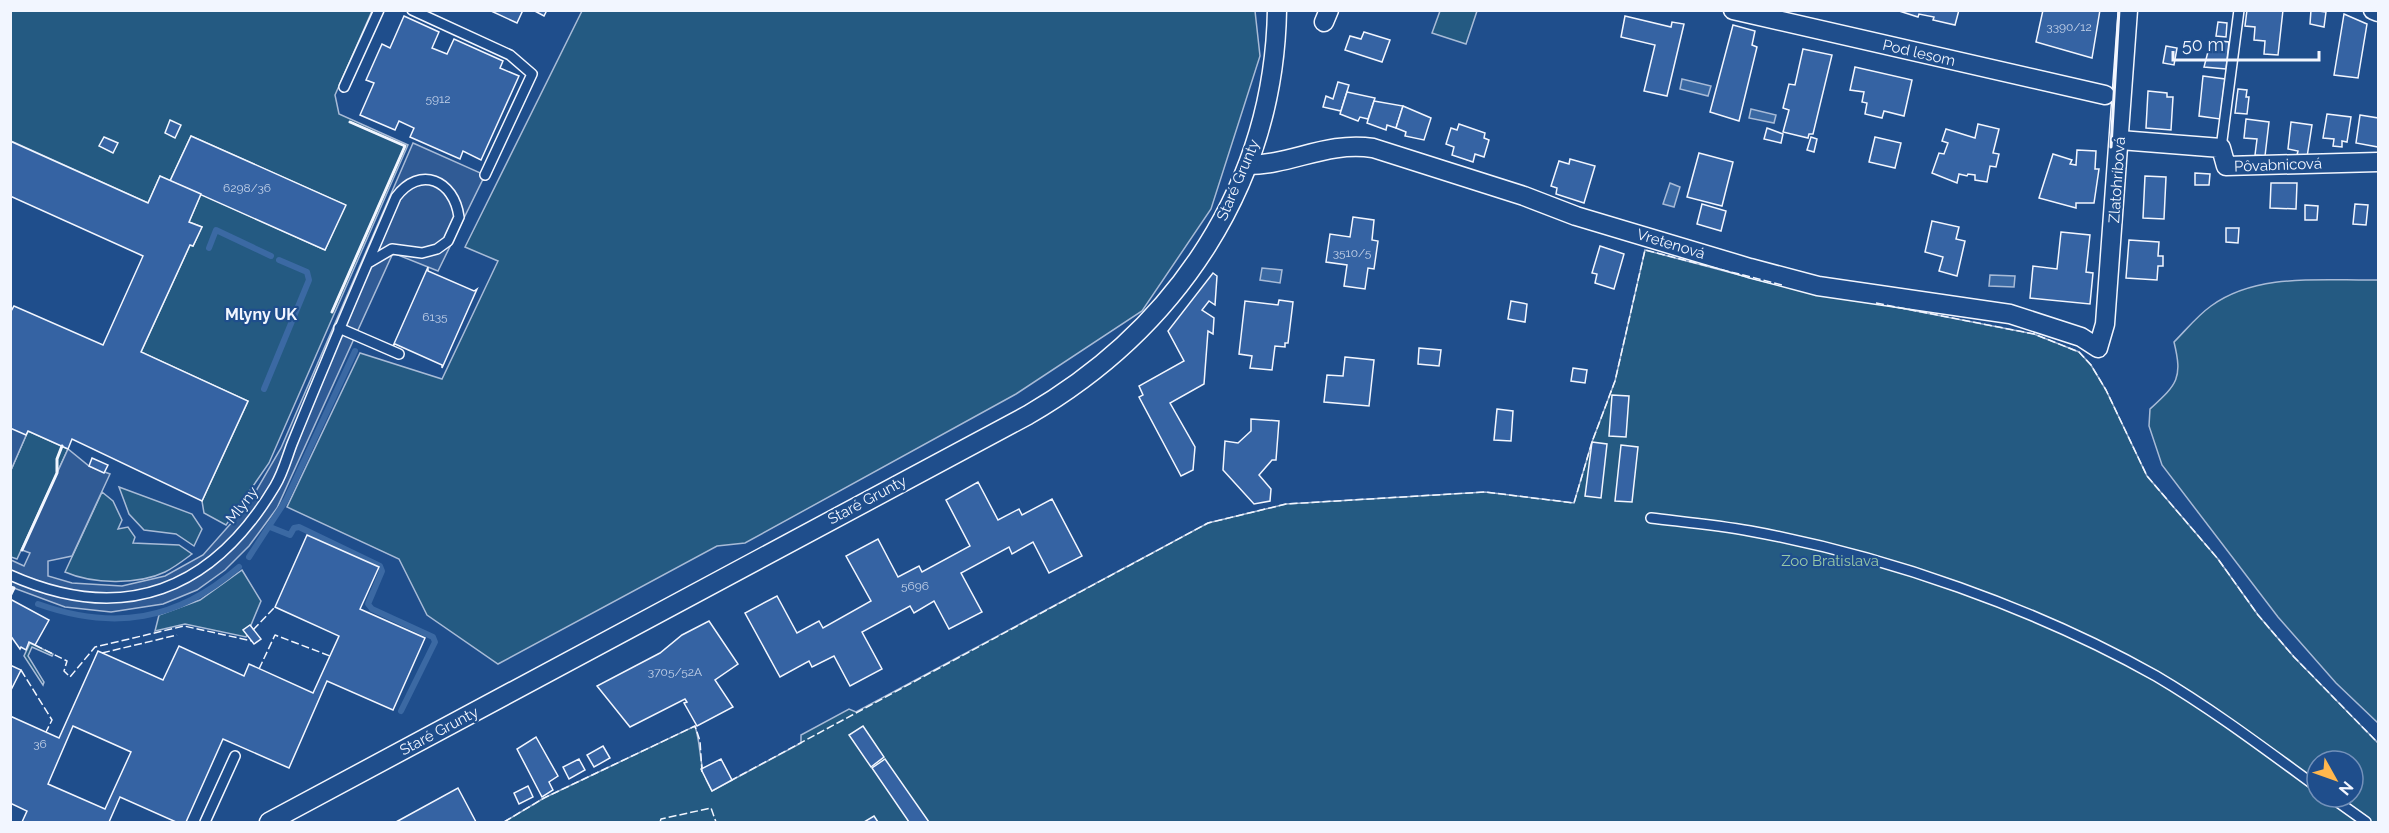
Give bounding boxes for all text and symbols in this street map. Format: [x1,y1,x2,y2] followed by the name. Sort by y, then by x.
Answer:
[2046,20,2092,34] house number: 3390/12
[2173,24,2318,62] scale bar
[2182,34,2224,55] text: 50 m
[1881,36,1957,70] street label: Pod lesom
[426,92,450,106] house number: 5912
[2105,136,2129,224] street label: Zlatohríbová
[1213,137,1263,223] street label: Staré Grunty
[2234,154,2322,176] street label: Pôvabnicová
[223,181,271,195] house number: 6298/36
[1635,225,1707,263] street label: Vretenová
[1333,246,1372,260] house number: 3510/5
[225,305,297,324] district label: Mlyny UK
[422,310,448,324] house number: 6135
[825,472,909,528] street label: Staré Grunty
[222,483,262,527] street label: Mlyny
[1781,552,1879,570] park label: Zoo Bratislava
[901,579,929,593] house number: 5696
[648,665,702,679] house number: 3705/52A
[397,703,481,759] street label: Staré Grunty
[33,737,47,751] house number: 36
[2305,749,2365,809] north arrow
[2335,778,2357,799] text: N

